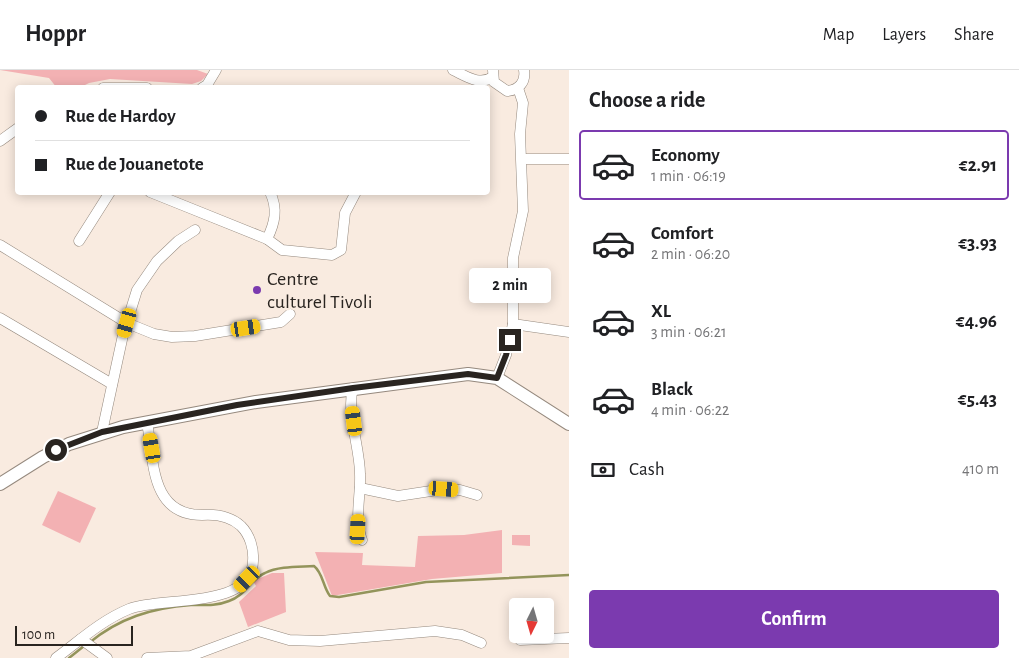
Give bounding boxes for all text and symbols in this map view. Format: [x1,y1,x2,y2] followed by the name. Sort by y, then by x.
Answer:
[25,22,86,46] text: Hoppr
[823,26,854,44] text: Map
[882,26,926,44] text: Layers
[954,26,994,44] text: Share
[589,89,705,111] text: Choose a ride
[65,107,176,126] text: Rue de Hardoy
[591,143,636,188] icon: car
[651,146,720,165] text: Economy
[65,155,204,174] text: Rue de Jouanetote
[959,156,997,175] text: €2.91
[651,168,726,184] text: 1 min · 06:19
[591,221,636,266] icon: car
[651,224,713,243] text: Comfort
[958,234,997,253] text: €3.93
[651,246,730,262] text: 2 min · 06:20
[469,268,551,302] callout: 2 min
[267,269,373,312] place label: Centre culturel Tivoli
[492,277,528,293] text: 2 min
[251,284,263,296] marker: Centre culturel Tivoli
[591,299,636,344] icon: car
[651,302,671,321] text: XL
[115,307,138,339] car
[956,312,997,331] text: €4.96
[230,318,261,338] car
[651,324,727,340] text: 3 min · 06:21
[499,329,521,351] route end
[591,377,636,422] icon: car
[651,380,693,399] text: Black
[958,390,997,409] text: €5.43
[651,402,729,418] text: 4 min · 06:22
[344,405,363,437] car
[142,432,161,464] car
[45,439,67,461] route start
[589,456,617,484] icon: cash
[629,460,665,479] text: Cash
[962,461,999,477] text: 410 m
[428,480,459,498] car
[349,514,366,544] car
[231,563,262,595] car
[589,590,999,648] button: Confirm
[509,598,554,642] north arrow
[509,598,554,643] map controls
[15,623,132,646] scale bar
[22,628,55,642] text: 100 m

